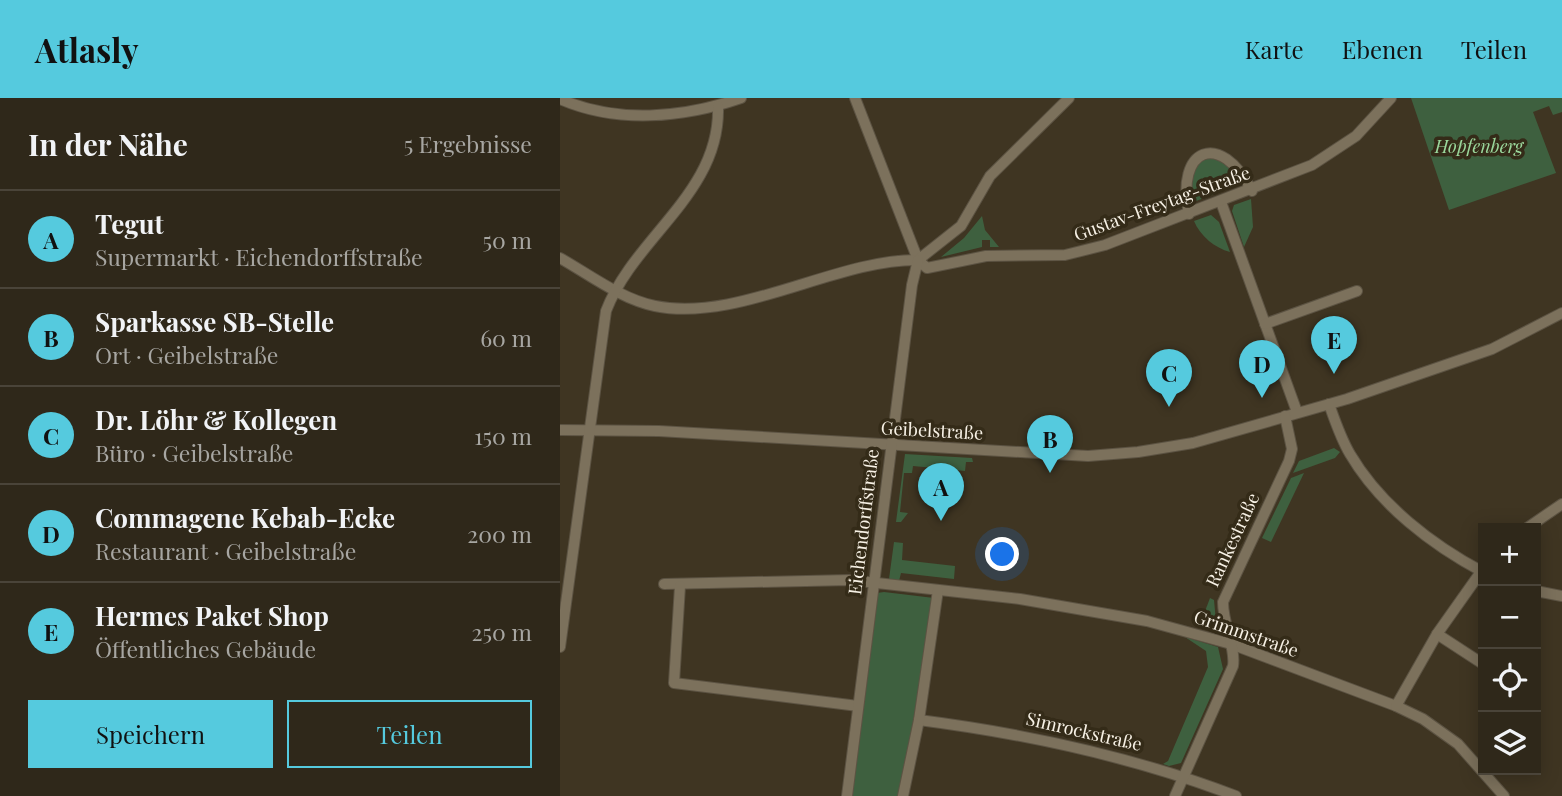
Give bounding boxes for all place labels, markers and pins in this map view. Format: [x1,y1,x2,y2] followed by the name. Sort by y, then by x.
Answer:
[1311,316,1357,374] pin: E
[1239,340,1285,398] pin: D
[1146,349,1192,407] pin: C
[1027,415,1073,473] pin: B
[918,463,964,521] pin: A

